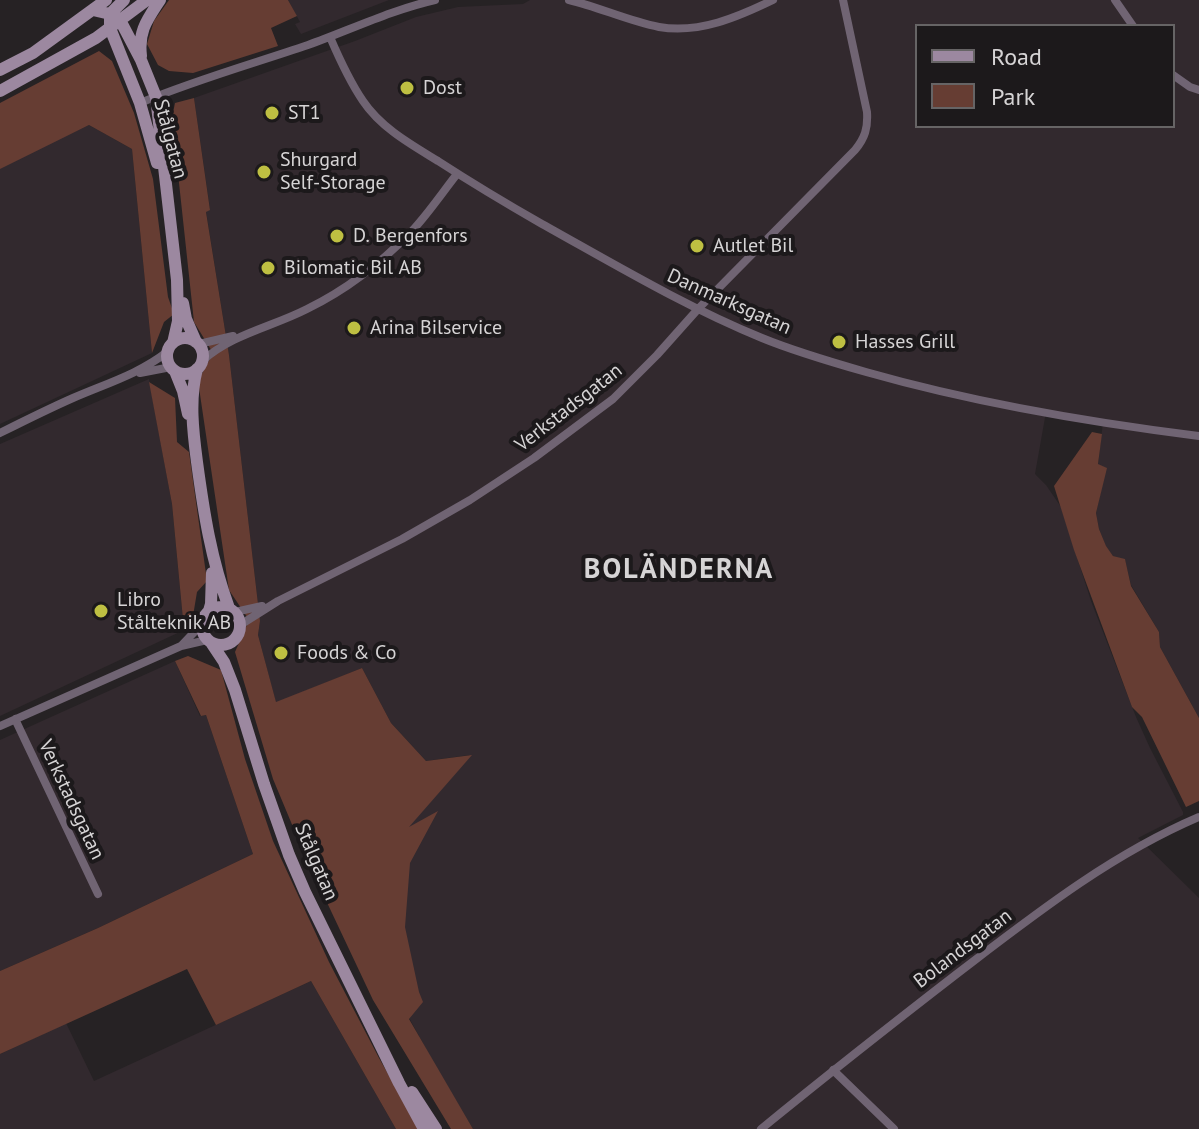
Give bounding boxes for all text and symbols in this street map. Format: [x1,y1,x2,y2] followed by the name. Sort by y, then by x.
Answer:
[915,24,1175,128] legend
[991,41,1042,72] text: Road
[423,76,462,100] place label: Dost
[398,79,416,97] marker: Dost
[991,81,1035,112] text: Park
[148,97,192,181] street label: Stålgatan
[288,101,321,125] place label: ST1
[263,104,281,122] marker: ST1
[280,148,386,195] place label: Shurgard Self-Storage
[255,163,273,181] marker: Shurgard Self-Storage
[353,224,468,248] place label: D. Bergenfors
[328,227,346,245] marker: D. Bergenfors
[713,234,793,258] place label: Autlet Bil
[688,237,706,255] marker: Autlet Bil
[284,256,422,280] place label: Bilomatic Bil AB
[259,259,277,277] marker: Bilomatic Bil AB
[663,264,795,340] street label: Danmarksgatan
[370,316,502,340] place label: Arina Bilservice
[345,319,363,337] marker: Arina Bilservice
[855,330,955,354] place label: Hasses Grill
[830,333,848,351] marker: Hasses Grill
[511,359,627,457] street label: Verkstadsgatan
[584,553,774,587] district label: BOLÄNDERNA
[117,588,231,635] place label: Libro Stålteknik AB
[92,602,110,620] marker: Libro Stålteknik AB
[297,641,396,665] place label: Foods & Co
[272,644,290,662] marker: Foods & Co
[33,736,109,864] street label: Verkstadsgatan
[289,820,343,904] street label: Stålgatan
[909,904,1017,994] street label: Bolandsgatan

